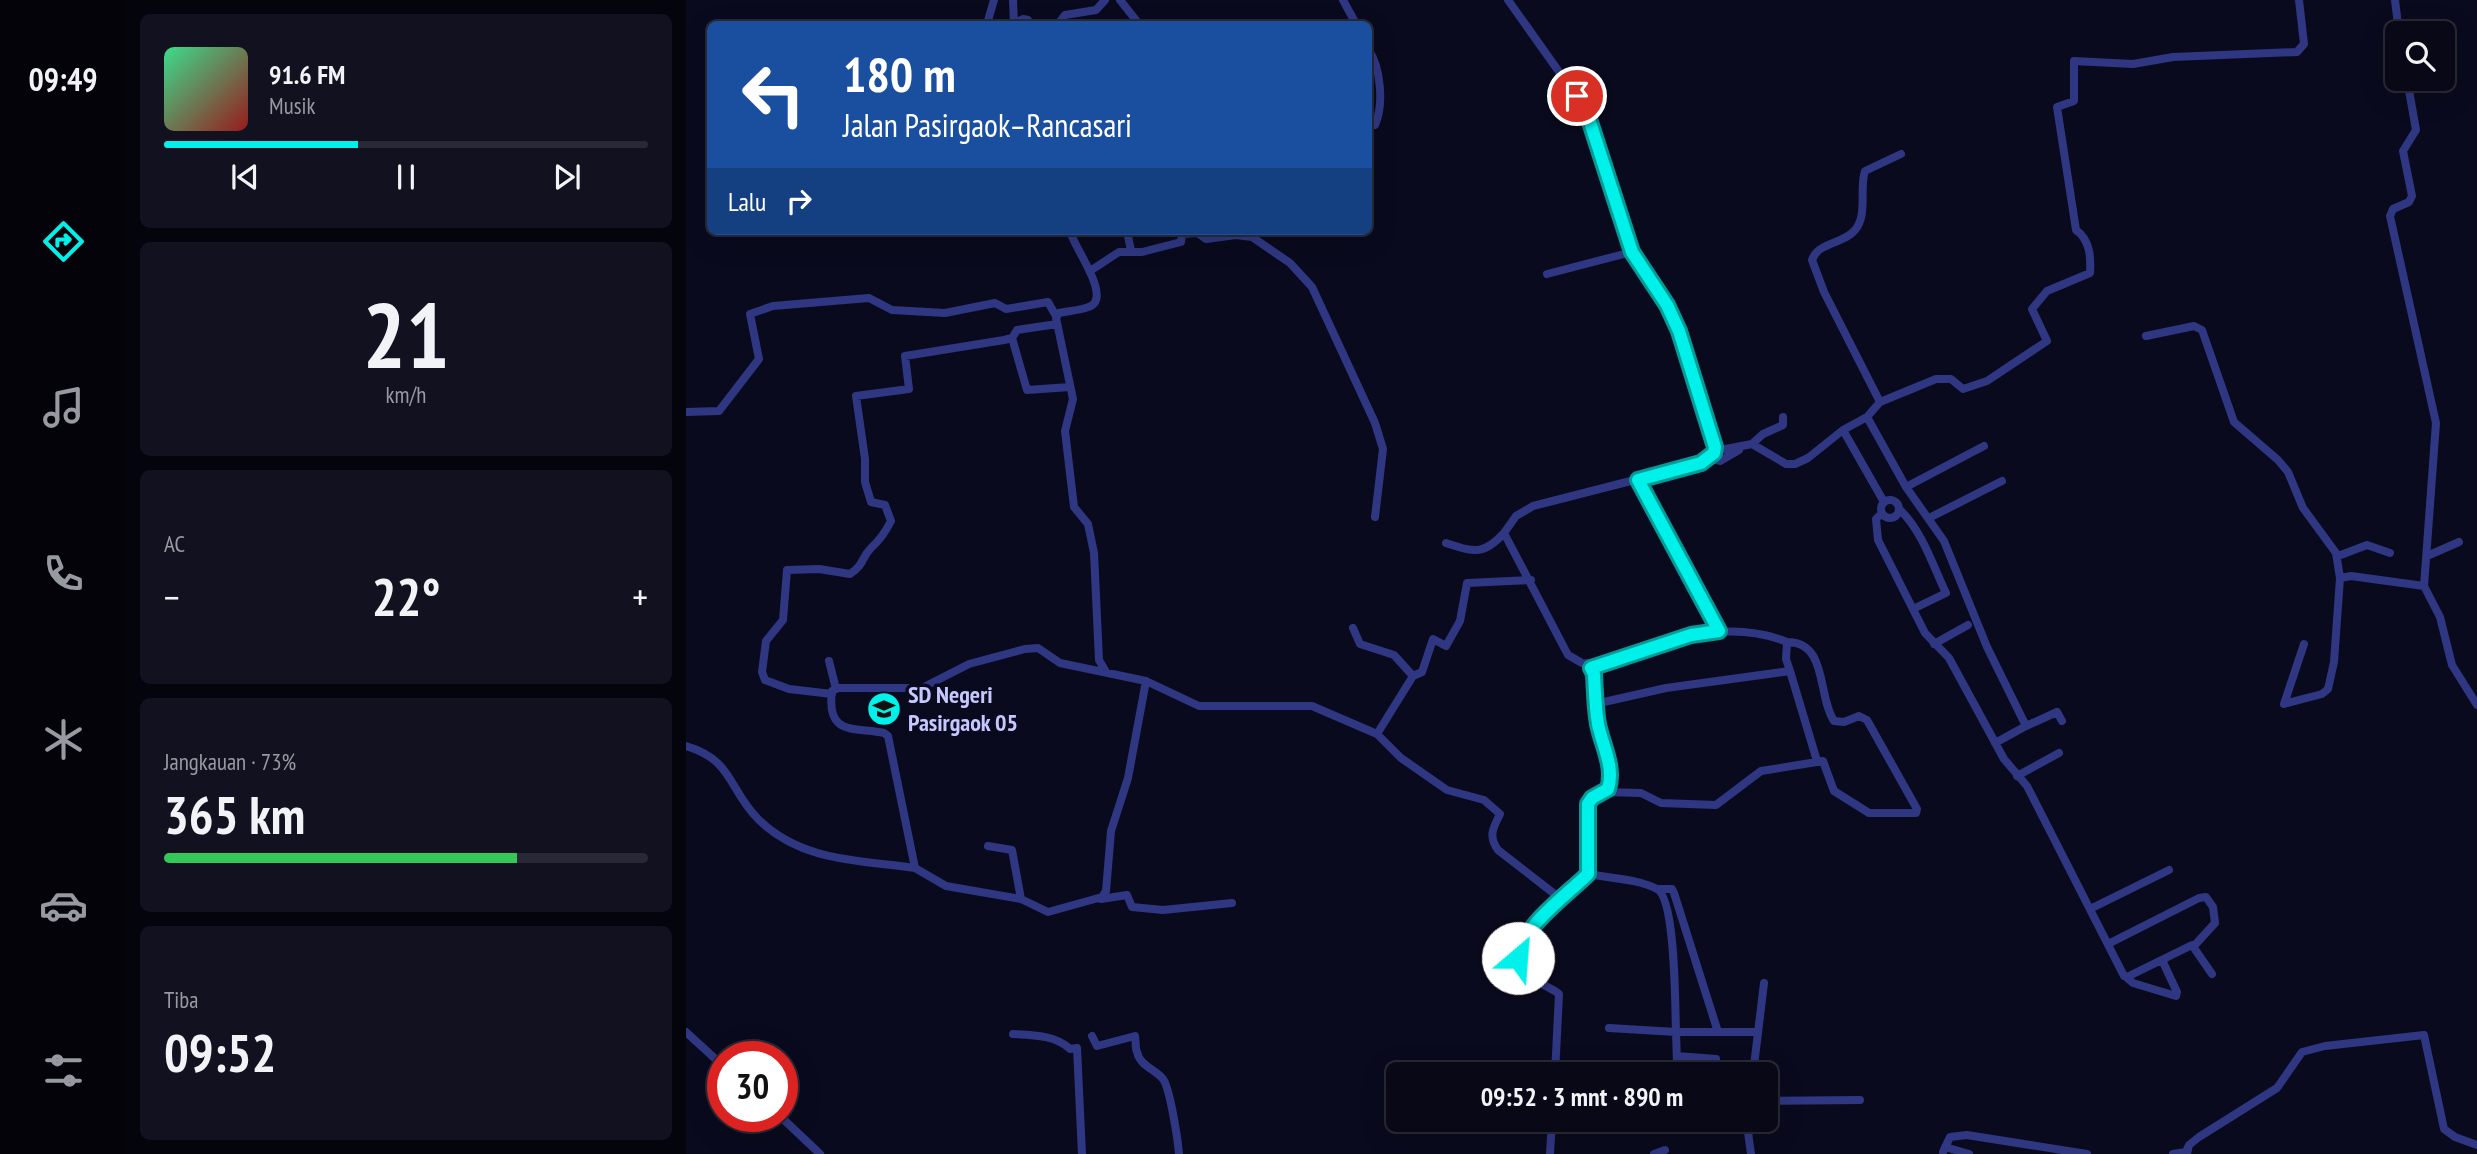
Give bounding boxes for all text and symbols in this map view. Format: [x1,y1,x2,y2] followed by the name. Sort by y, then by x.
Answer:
[2385,21,2455,91] map controls
[2385,21,2455,91] button: search
[843,42,956,106] text: 180 m
[728,49,819,140] icon: left
[28,58,98,100] text: 09:49
[269,58,345,91] text: 91.6 FM
[1547,66,1607,126] pin
[1558,77,1596,115] icon: arrive
[269,91,315,120] text: Musik
[843,104,1132,146] text: Jalan Pasirgaok–Rancasari
[226,158,264,196] icon: previous
[387,158,425,196] icon: pause
[548,158,586,196] icon: next
[780,182,818,220] icon: right
[728,185,766,218] text: Lalu
[39,217,88,266] icon: directions
[363,275,450,393] text: 21
[386,380,426,409] text: km/h
[39,383,88,432] icon: music
[164,529,185,558] text: AC
[39,549,88,598] icon: phone
[372,563,440,630] text: 22°
[164,572,180,621] text: −
[632,572,648,621] text: +
[908,679,1018,738] place label: SD Negeri Pasirgaok 05
[865,690,903,728] school or university icon: SD Negeri Pasirgaok 05
[39,715,88,764] icon: climate
[164,747,296,776] text: Jangkauan · 73%
[164,781,305,848] text: 365 km
[39,881,88,930] icon: car
[1481,921,1555,995] position arrow
[164,985,198,1014] text: Tiba
[164,1019,276,1086] text: 09:52
[707,1041,798,1132] speed limit sign: 30
[39,1046,88,1095] icon: filters
[1481,1080,1683,1113] text: 09:52 · 3 mnt · 890 m

